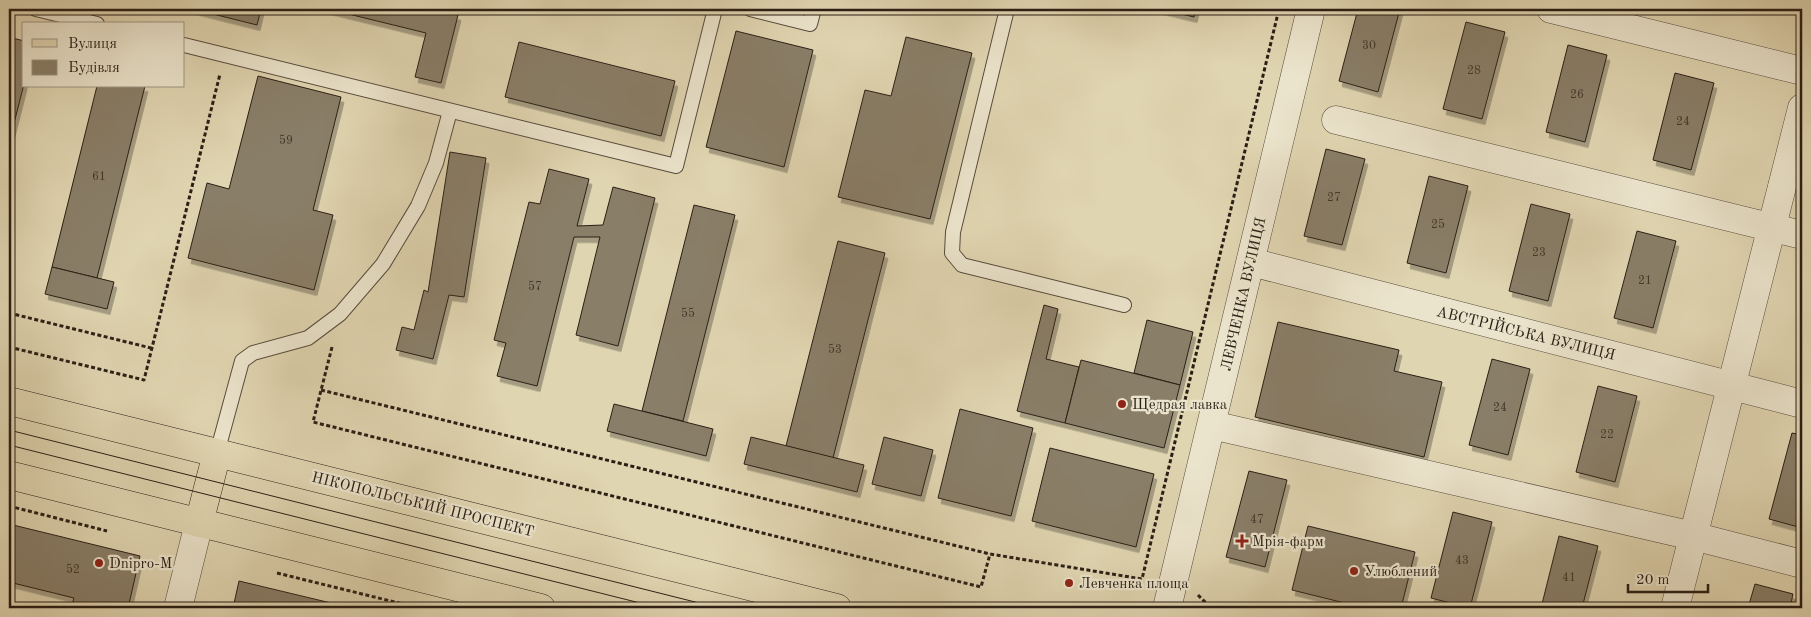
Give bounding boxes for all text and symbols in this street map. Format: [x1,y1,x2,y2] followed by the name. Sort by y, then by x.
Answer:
[22,22,185,88] legend
[68,37,117,52] text: Вулиця
[1362,40,1376,52] house number: 30
[68,61,120,76] text: Будівля
[1467,65,1481,77] house number: 28
[1570,89,1584,101] house number: 26
[1676,116,1690,128] house number: 24
[279,134,293,147] house number: 59
[92,171,106,183] house number: 61
[1327,192,1341,204] house number: 27
[1219,216,1269,373] street label: ЛЕВЧЕНКА ВУЛИЦЯ
[1431,218,1445,231] house number: 25
[1532,247,1546,259] house number: 23
[1638,275,1652,287] house number: 21
[528,280,542,293] house number: 57
[1435,301,1618,364] street label: АВСТРІЙСЬКА ВУЛИЦЯ
[681,307,695,320] house number: 55
[828,343,842,356] house number: 53
[1116,398,1128,410] marker: Щедрая лавка
[1132,398,1228,413] place label: Щедрая лавка
[1493,402,1507,414] house number: 24
[1600,429,1614,441] house number: 22
[310,467,536,540] street label: НІКОПОЛЬСЬКИЙ ПРОСПЕКТ
[1250,514,1264,526] house number: 47
[1236,535,1248,547] marker: Мрія-фарм
[1252,535,1324,550] place label: Мрія-фарм
[1455,555,1469,567] house number: 43
[93,557,105,569] marker: Dnipro-M
[109,557,172,572] place label: Dnipro-M
[1628,562,1708,594] scale bar
[66,563,80,576] house number: 52
[1348,565,1360,577] marker: Улюблений
[1364,565,1437,580] place label: Улюблений
[1562,572,1576,584] house number: 41
[1636,573,1670,588] text: 20 m
[1063,577,1075,589] marker: Левченка площа
[1079,577,1189,592] place label: Левченка площа

